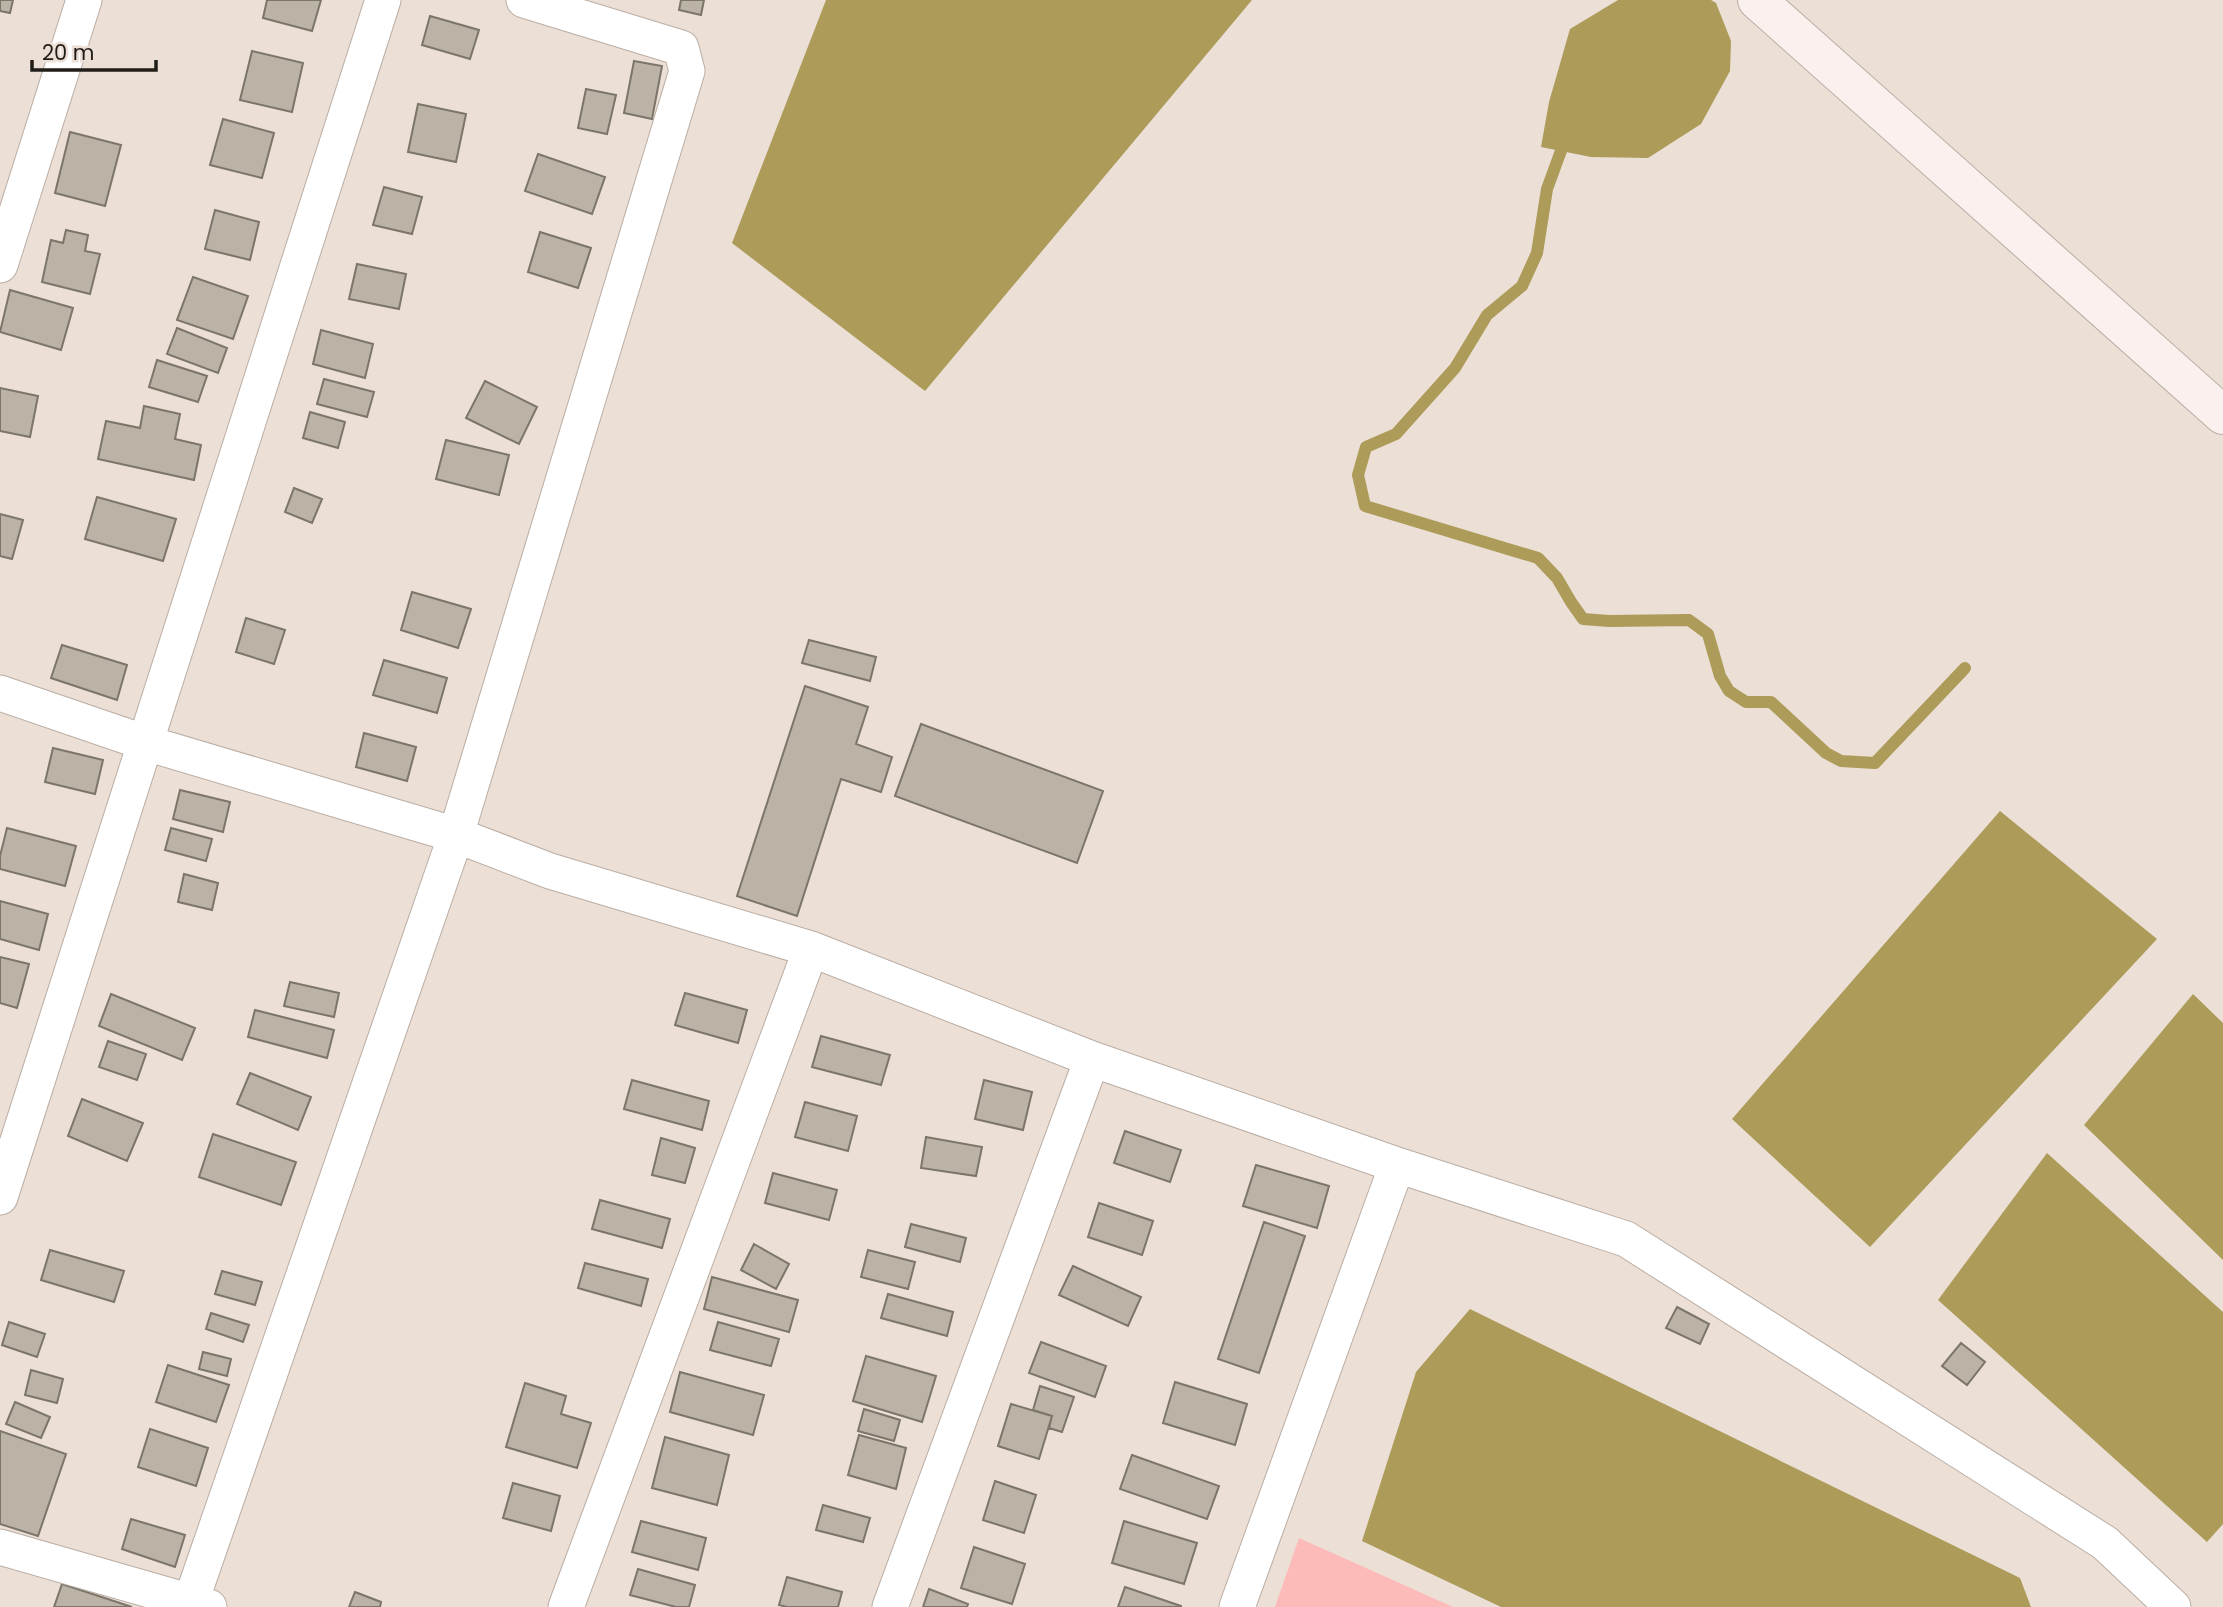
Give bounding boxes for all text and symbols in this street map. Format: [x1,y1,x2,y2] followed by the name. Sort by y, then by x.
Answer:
[32,28,156,72] scale bar
[42,38,95,67] text: 20 m

